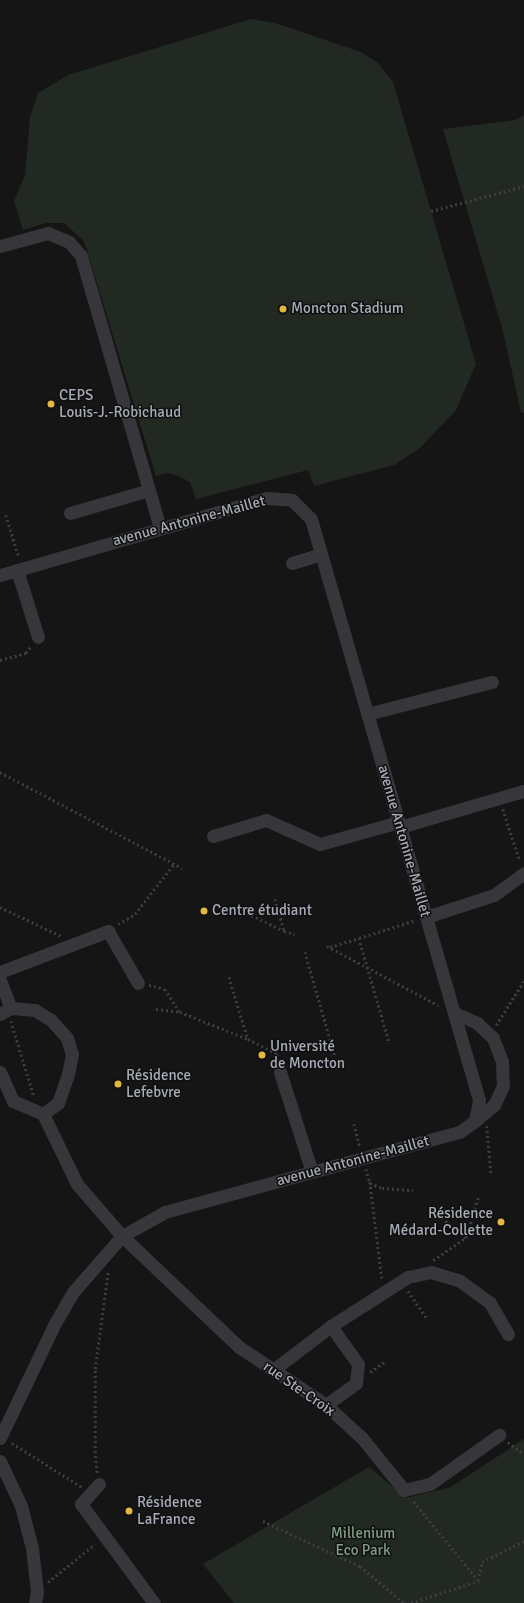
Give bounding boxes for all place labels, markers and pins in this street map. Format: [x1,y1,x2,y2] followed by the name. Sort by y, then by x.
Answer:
[291,300,404,318] place label: Moncton Stadium
[278,304,288,314] marker: Moncton Stadium
[59,386,181,421] place label: CEPS Louis-J.-Robichaud
[46,399,56,409] marker: CEPS Louis-J.-Robichaud
[212,902,312,920] place label: Centre étudiant
[199,906,209,916] marker: Centre étudiant
[270,1037,345,1072] place label: Université de Moncton
[257,1050,267,1060] marker: Université de Moncton
[126,1066,191,1101] place label: Résidence Lefebvre
[113,1079,123,1089] marker: Résidence Lefebvre
[389,1204,493,1239] place label: Résidence Médard-Collette
[496,1217,506,1227] marker: Résidence Médard-Collette
[137,1493,202,1528] place label: Résidence LaFrance
[124,1506,134,1516] marker: Résidence LaFrance

